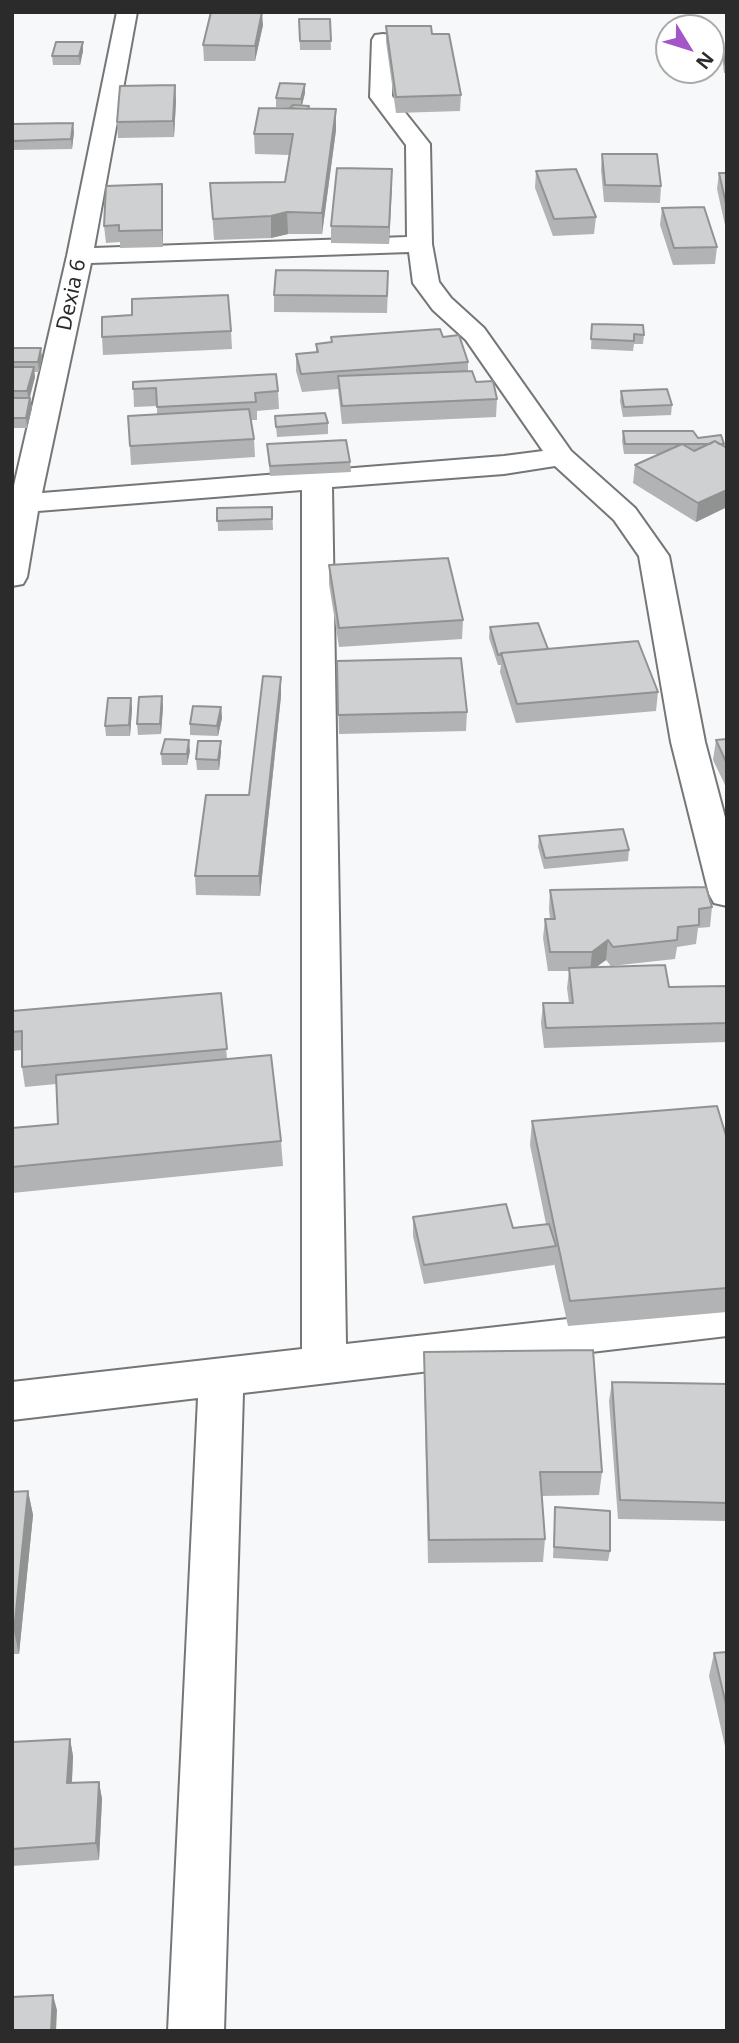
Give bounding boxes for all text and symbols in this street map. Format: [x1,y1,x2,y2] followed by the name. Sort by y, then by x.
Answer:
[655,14,725,84] north arrow
[690,47,720,75] text: N
[52,257,92,333] street label: Dexia 6

